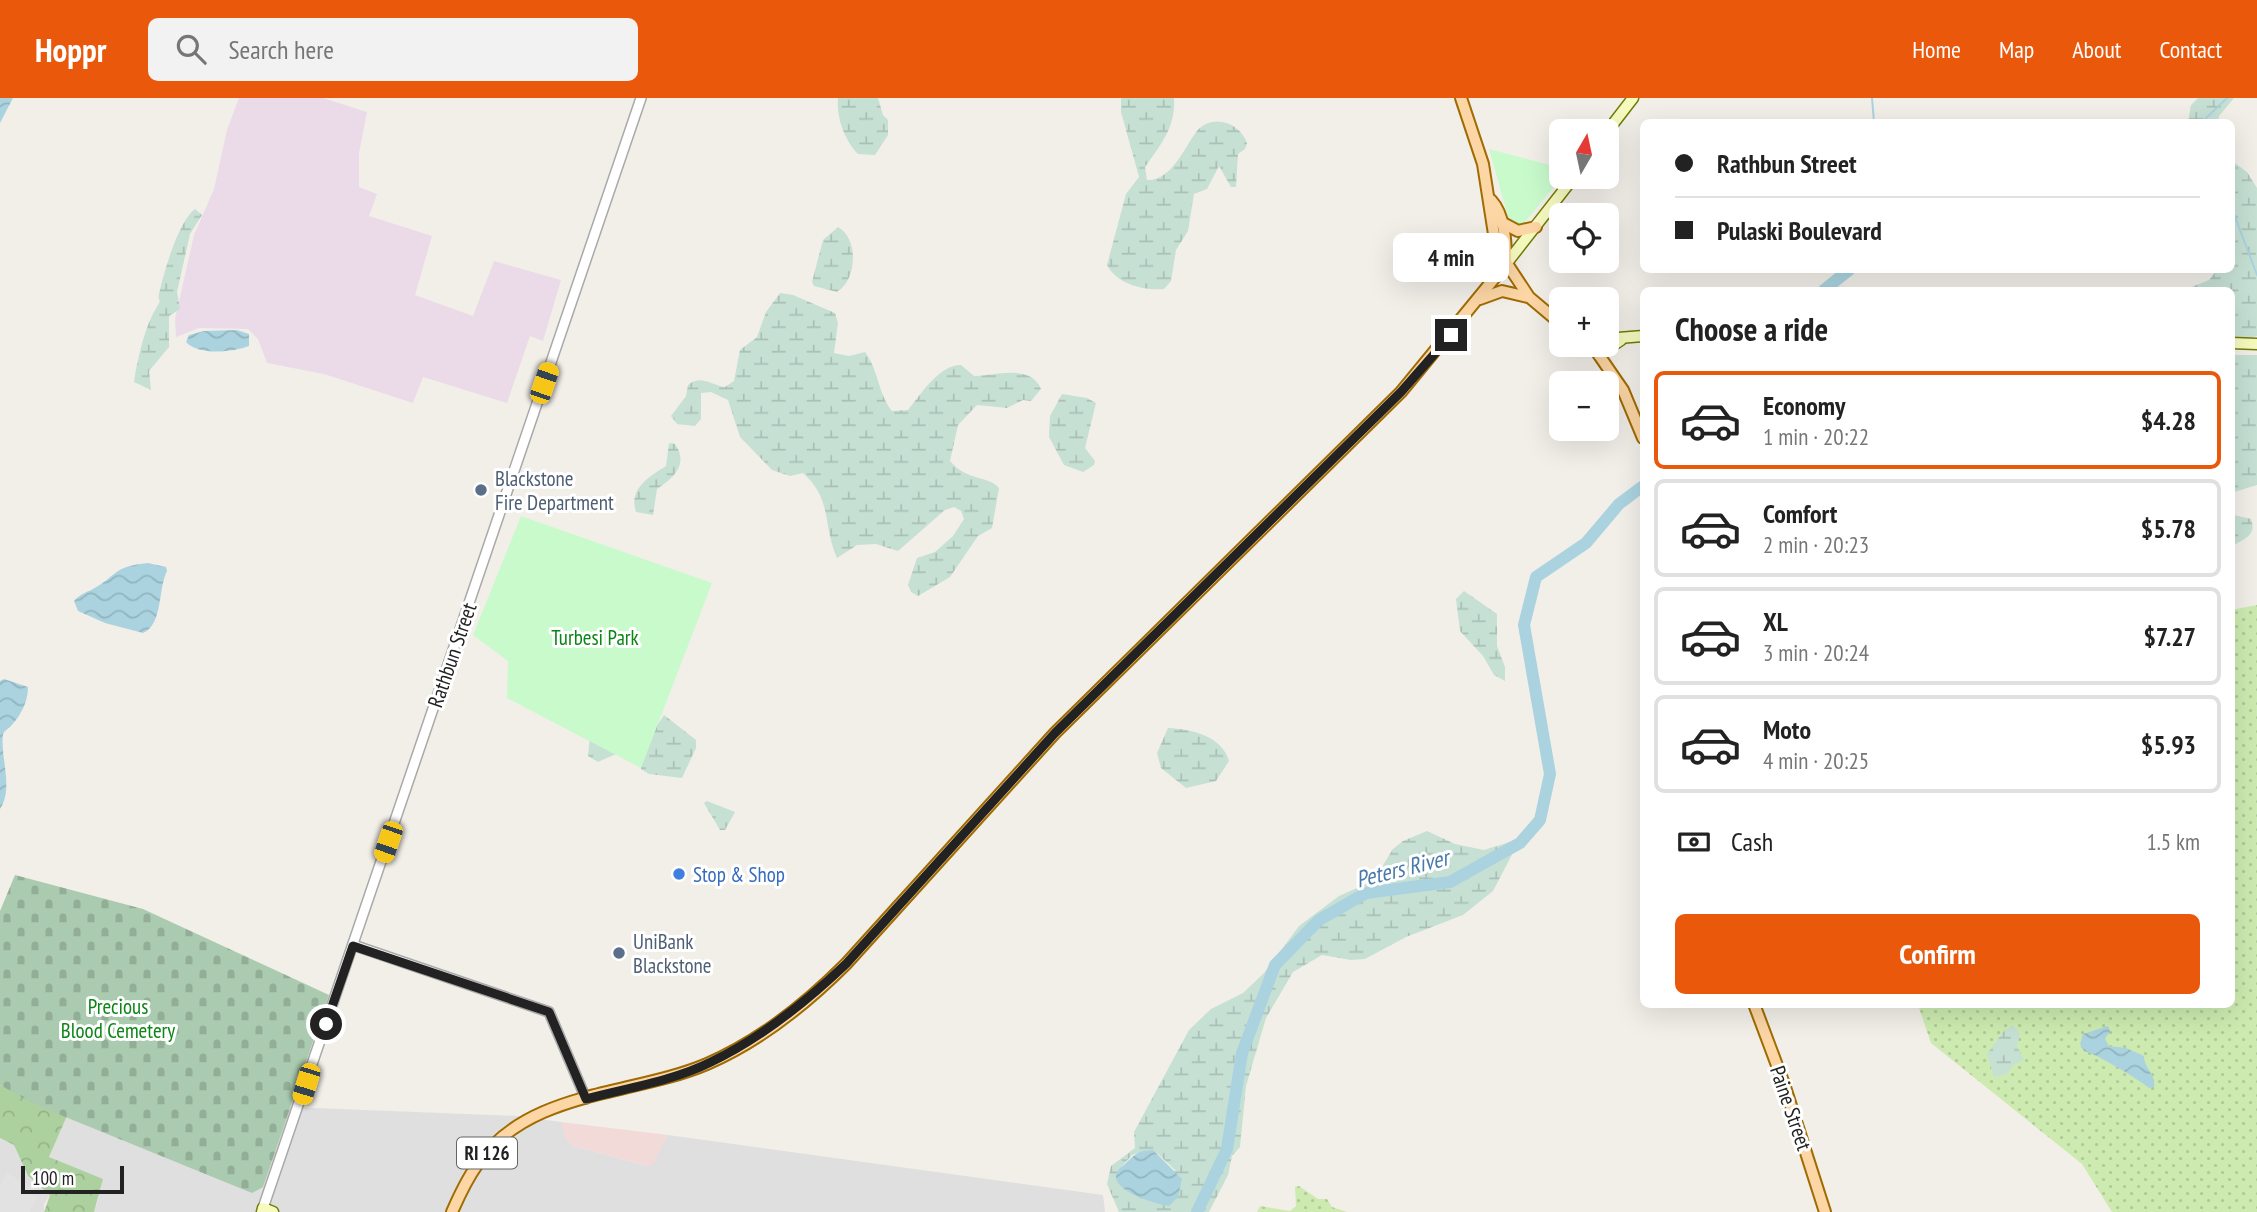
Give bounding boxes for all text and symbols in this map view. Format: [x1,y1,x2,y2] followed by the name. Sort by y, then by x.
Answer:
[148,18,638,81] search box
[35,28,106,71] text: Hoppr
[172,30,210,68] icon: search
[228,33,334,66] text: Search here
[1912,34,1961,65] text: Home
[1999,34,2034,65] text: Map
[2072,34,2121,65] text: About
[2159,34,2222,65] text: Contact
[1549,119,1619,189] north arrow
[1549,119,1619,441] map controls
[1717,147,1857,180] text: Rathbun Street
[1549,203,1619,273] button: locate
[1717,214,1882,247] text: Pulaski Boulevard
[1393,233,1509,282] callout: 4 min
[1428,243,1474,272] text: 4 min
[1549,287,1619,357] button: +
[1675,308,1828,350] text: Choose a ride
[1435,319,1467,351] route end
[528,360,561,406] car
[1549,371,1619,441] button: −
[1679,389,1742,452] icon: car
[1763,389,1845,422] text: Economy
[2141,404,2196,437] text: $4.28
[1763,422,1869,451] text: 1 min · 20:22
[495,465,614,516] place label: Blackstone Fire Department
[473,482,489,498] marker: Blackstone Fire Department
[1679,497,1742,560] icon: car
[1763,497,1837,530] text: Comfort
[2141,512,2196,545] text: $5.78
[1763,530,1869,559] text: 2 min · 20:23
[422,599,483,711] street label: Rathbun Street
[1679,605,1742,668] icon: car
[1763,605,1788,638] text: XL
[2143,620,2196,653] text: $7.27
[551,624,639,651] park label: Turbesi Park
[1763,638,1869,667] text: 3 min · 20:24
[1679,713,1742,776] icon: car
[1763,713,1811,746] text: Moto
[2141,728,2196,761] text: $5.93
[1763,746,1869,775] text: 4 min · 20:25
[372,819,405,865] car
[1675,823,1713,861] icon: cash
[1731,825,1773,858] text: Cash
[2146,827,2200,856] text: 1.5 km
[1353,842,1455,894] water label: Peters River
[693,861,785,888] place label: Stop & Shop
[671,866,687,882] marker: Stop & Shop
[1675,914,2200,994] button: Confirm
[633,928,711,979] place label: UniBank Blackstone
[611,945,627,961] marker: UniBank Blackstone
[61,993,175,1044] park label: Precious Blood Cemetery
[310,1008,342,1040] route start
[290,1061,323,1107] car
[1764,1062,1818,1154] street label: Paine Street
[457,1138,517,1168] road number: RI 126
[21,1163,124,1195] scale bar
[32,1166,74,1190] text: 100 m

